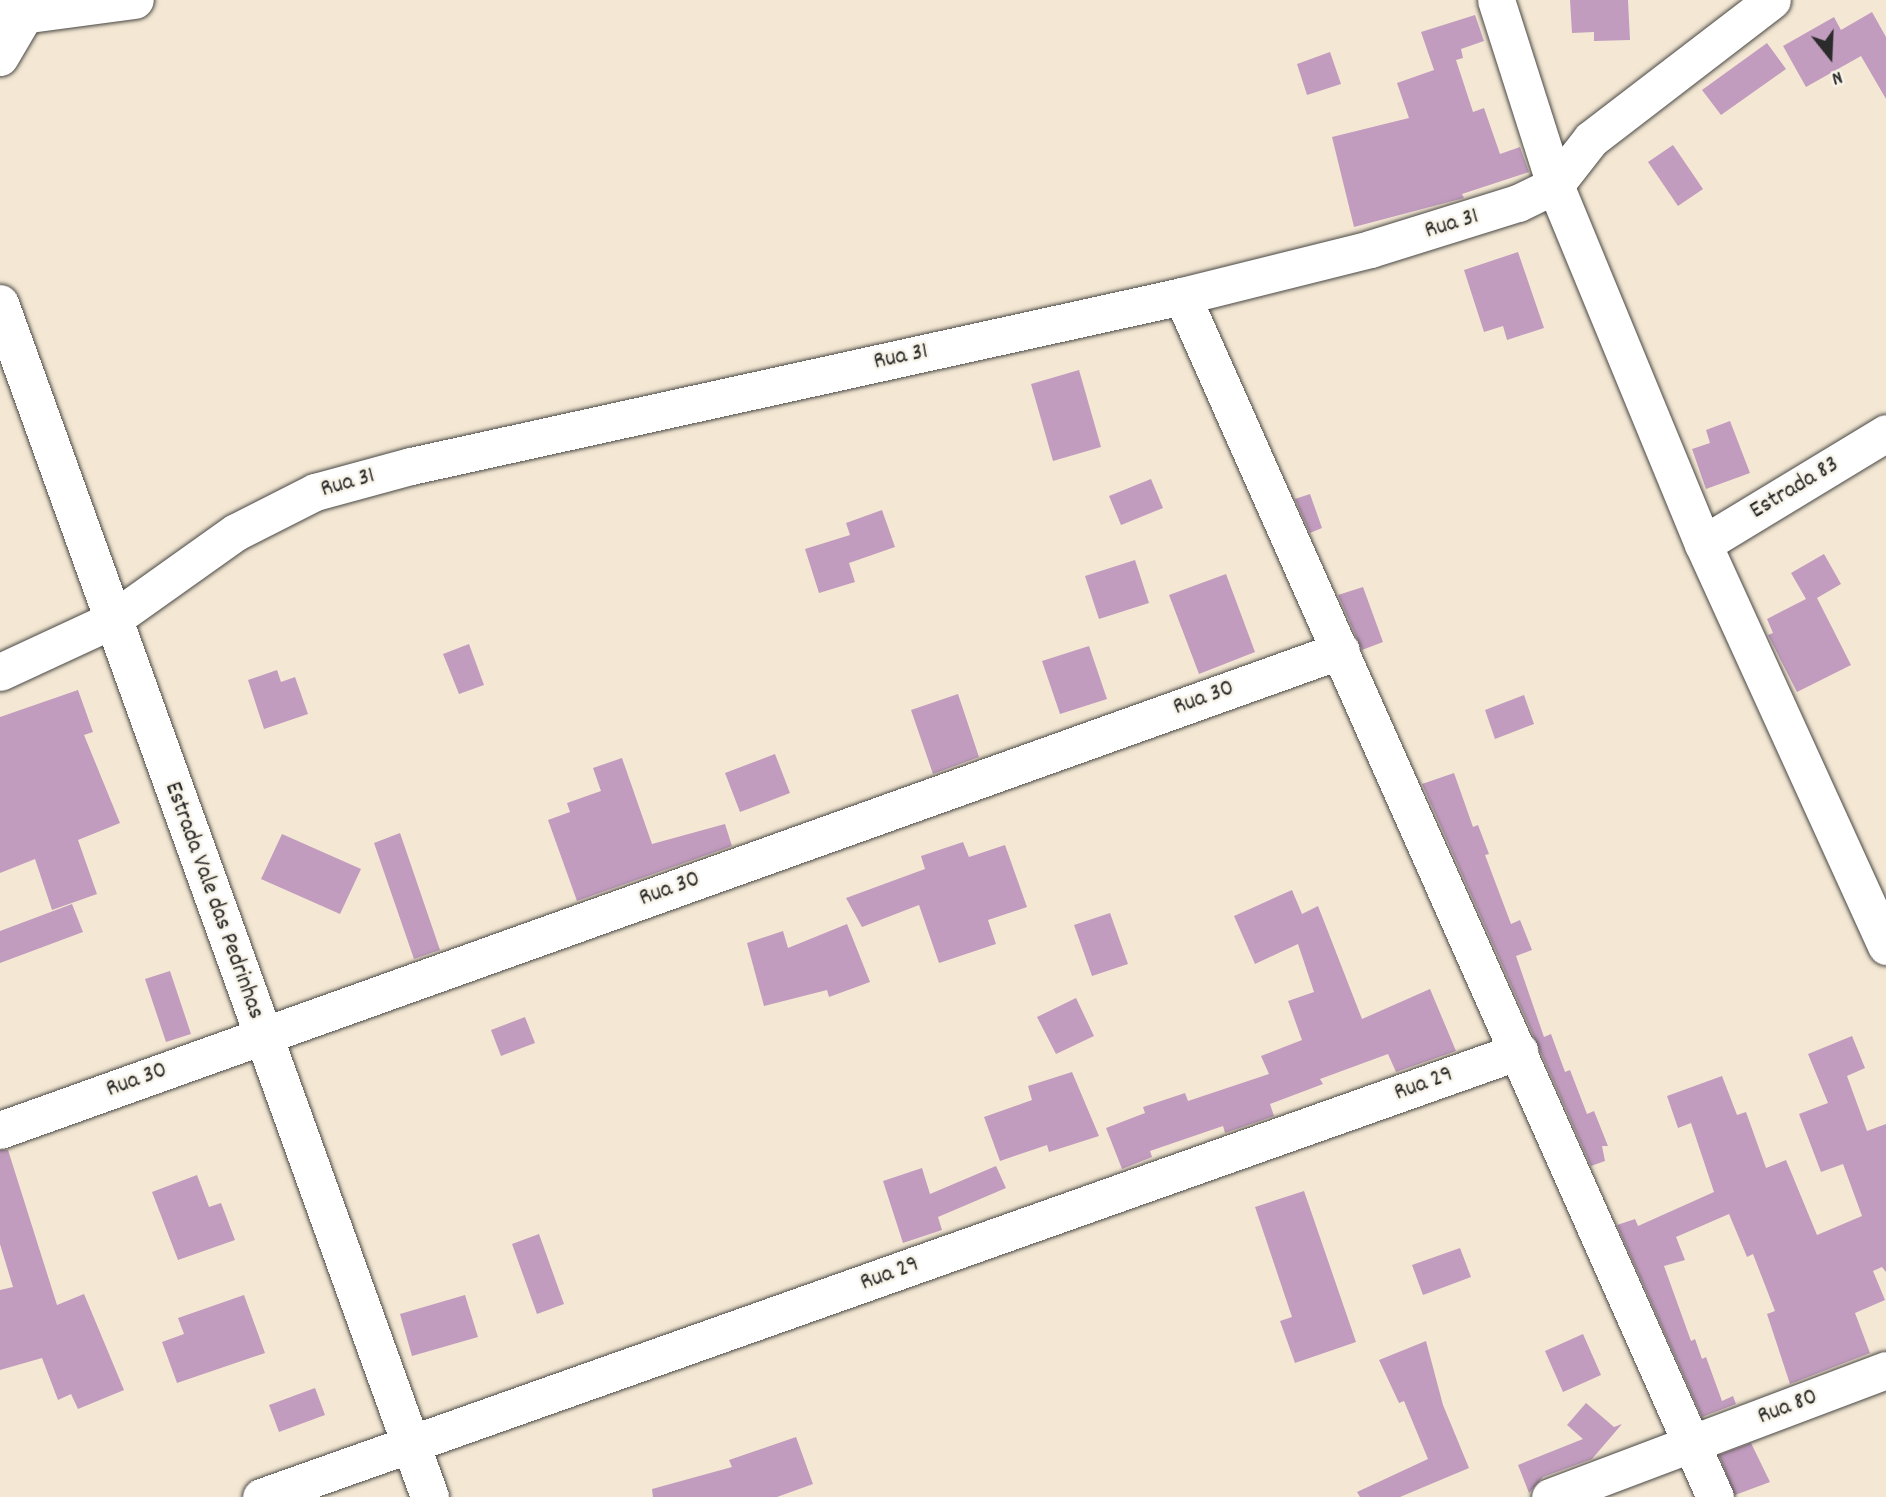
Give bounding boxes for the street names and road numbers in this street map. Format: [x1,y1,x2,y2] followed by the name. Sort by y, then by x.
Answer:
[1422,203,1482,247] street label: Rua 31
[871,338,931,378] street label: Rua 31
[1745,451,1845,527] street label: Estrada 83
[318,463,378,505] street label: Rua 31
[1170,675,1238,723] street label: Rua 30
[157,779,269,1023] street label: Estrada Vale das Pedrinhas
[636,866,704,914] street label: Rua 30
[103,1057,171,1105] street label: Rua 30
[1391,1061,1457,1109] street label: Rua 29
[857,1251,923,1299] street label: Rua 29
[1754,1384,1822,1432] street label: Rua 80

